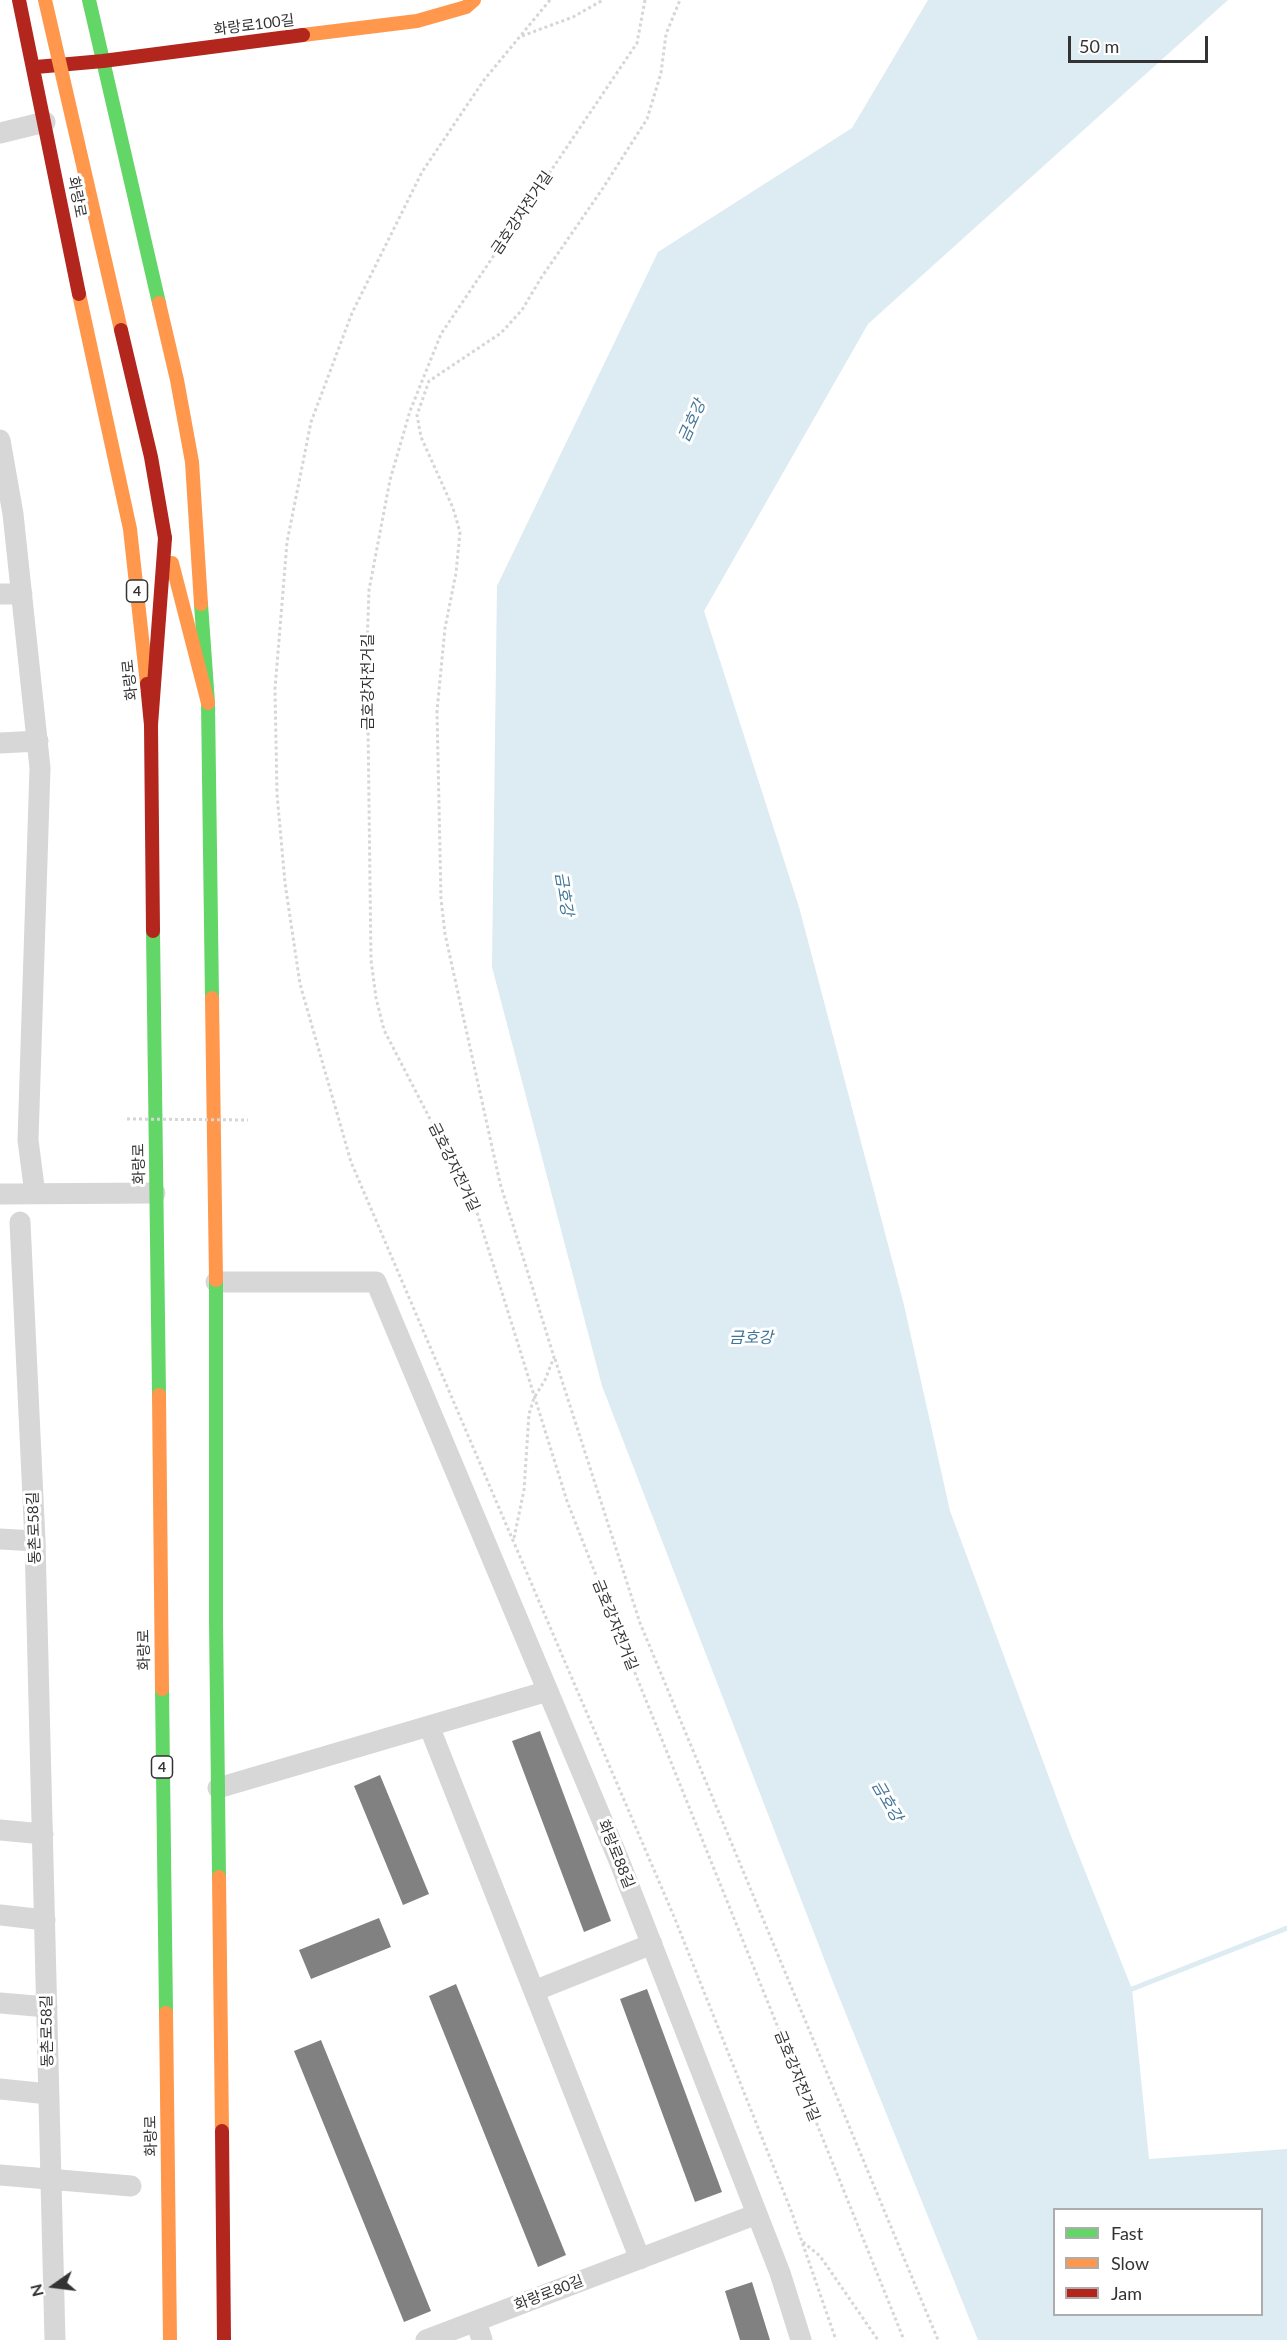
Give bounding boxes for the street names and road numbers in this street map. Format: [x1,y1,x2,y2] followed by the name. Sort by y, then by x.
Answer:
[213,11,295,39] street label: 화랑로100길
[488,168,556,258] street label: 금호강자전거길
[64,175,90,219] street label: 화랑로
[126,580,148,602] road number: 4
[359,634,377,730] street label: 금호강자전거길
[119,658,141,702] street label: 화랑로
[425,1120,483,1214] street label: 금호강자전거길
[130,1143,148,1185] street label: 화랑로
[24,1491,44,1565] street label: 동촌로58길
[589,1577,641,1673] street label: 금호강자전거길
[135,1629,153,1671] street label: 화랑로
[152,1756,172,1778] road number: 4
[594,1817,638,1891] street label: 화랑로88길
[37,1995,57,2067] street label: 동촌로58길
[771,2028,823,2124] street label: 금호강자전거길
[142,2115,160,2157] street label: 화랑로
[512,2272,586,2314] street label: 화랑로80길

